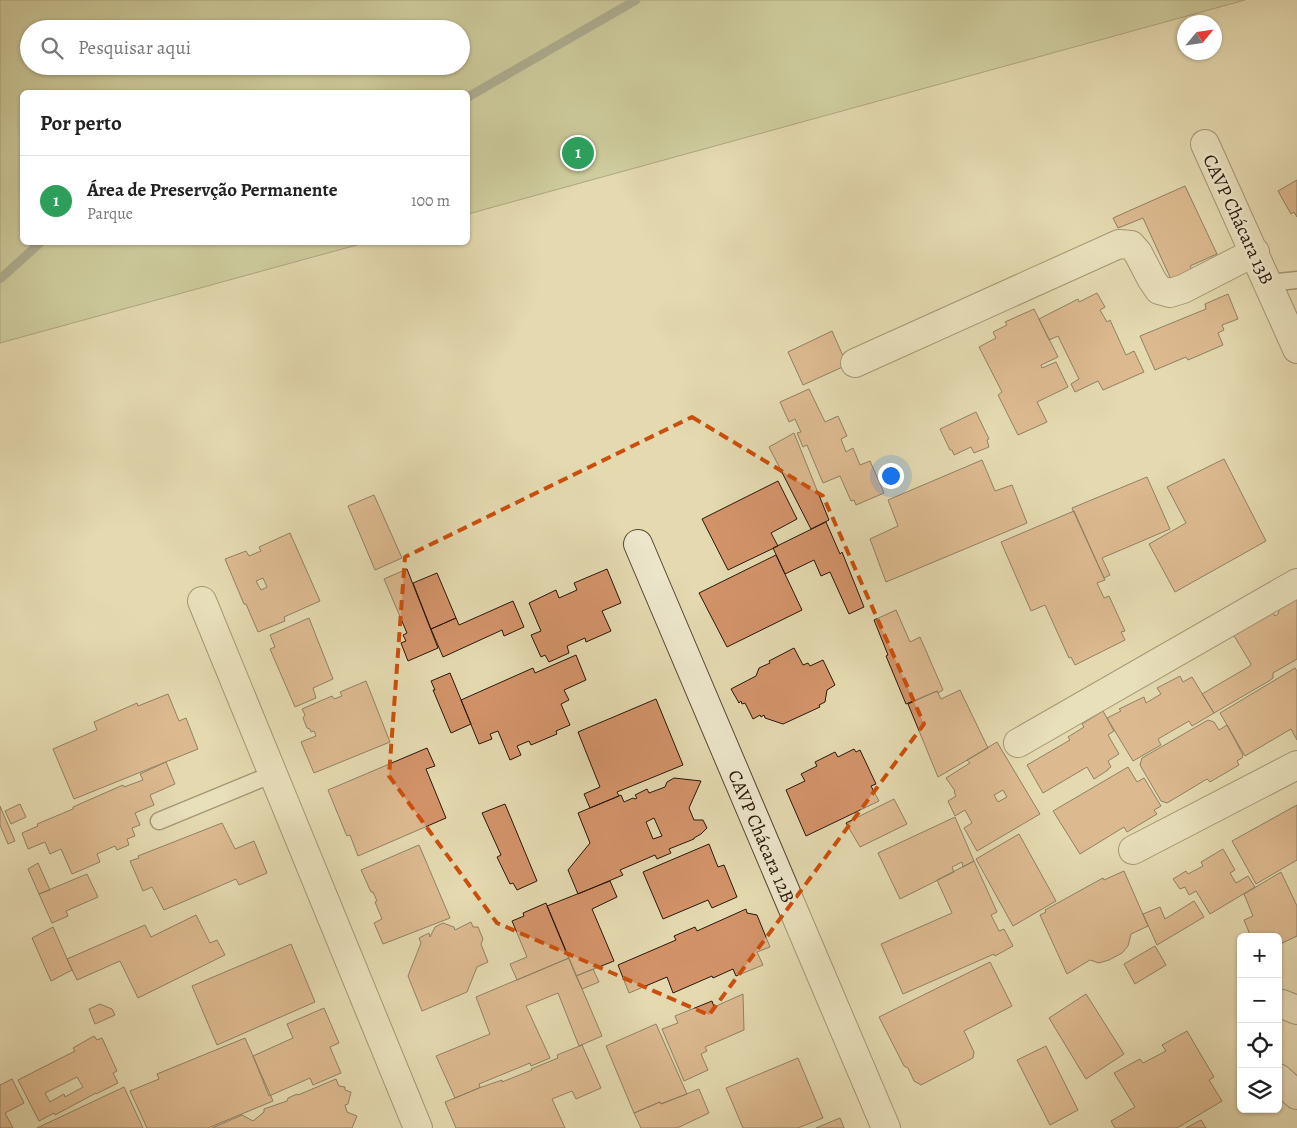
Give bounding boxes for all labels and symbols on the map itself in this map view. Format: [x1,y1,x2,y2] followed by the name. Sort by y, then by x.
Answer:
[1177,15,1222,60] north arrow
[562,134,594,172] pin: 1
[1197,150,1280,289] street label: CAVP Chácara 13B
[878,463,904,489] your location
[721,766,801,907] street label: CAVP Chácara 12B

